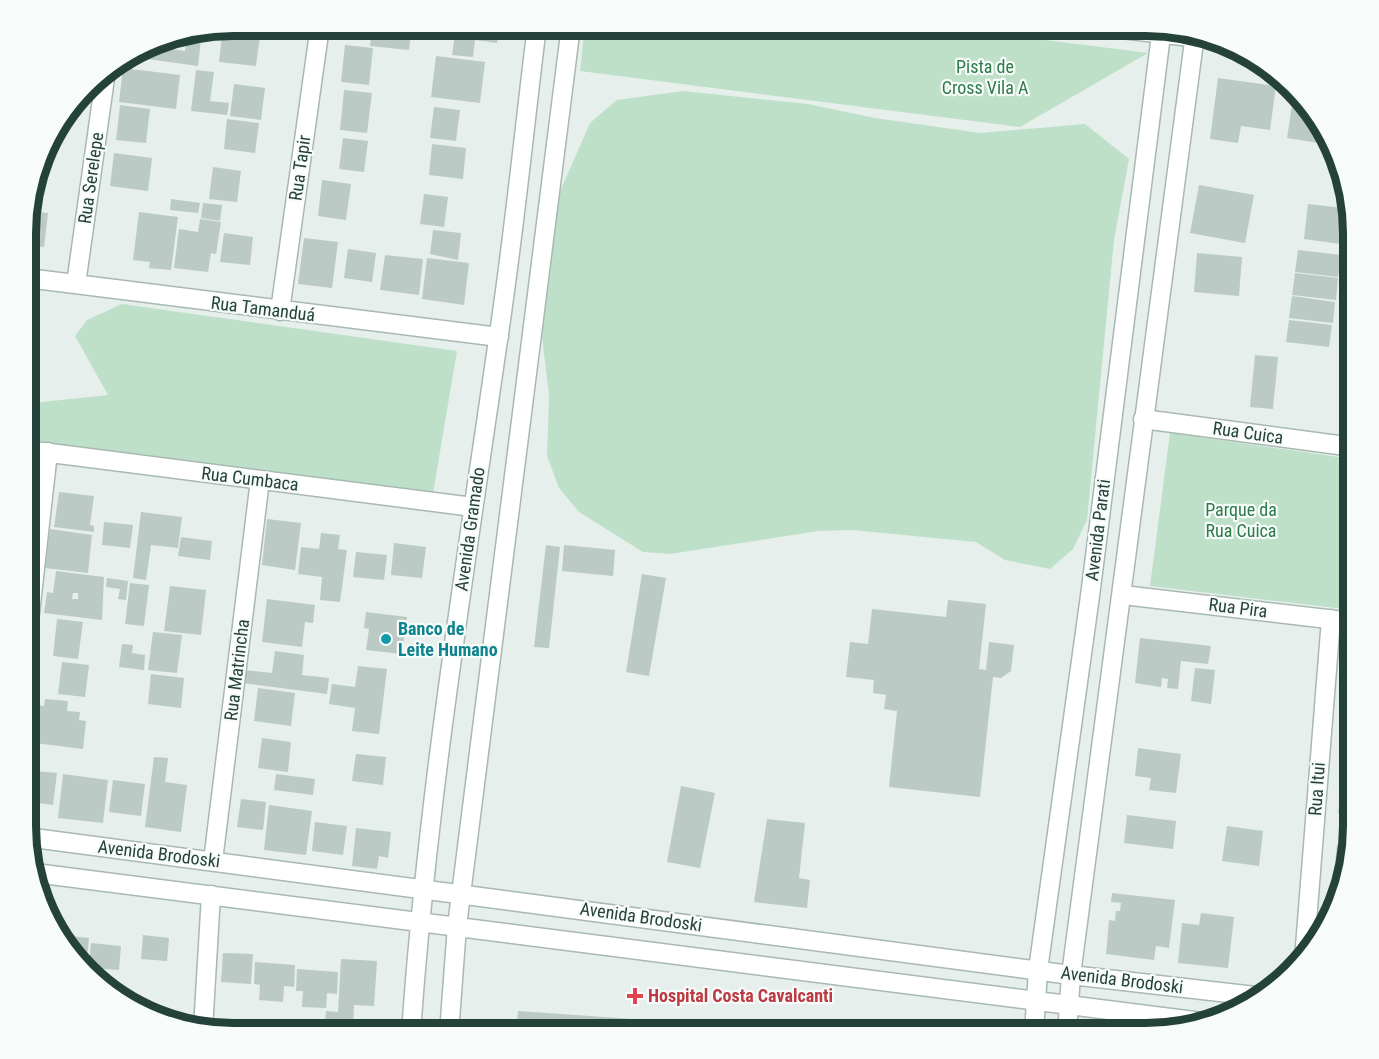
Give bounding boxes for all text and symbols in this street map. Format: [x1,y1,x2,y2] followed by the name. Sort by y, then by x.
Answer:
[942,56,1029,98] park label: Pista de Cross Vila A
[74,131,107,225] street label: Rua Serelepe
[285,133,315,202] street label: Rua Tapir
[210,292,316,325] street label: Rua Tamanduá
[1211,417,1285,448] street label: Rua Cuica
[200,462,300,495] street label: Rua Cumbaca
[450,466,489,592] street label: Avenida Gramado
[1081,478,1114,582] street label: Avenida Parati
[1205,499,1277,541] park label: Parque da Rua Cuica
[1208,593,1269,622] street label: Rua Pira
[220,618,253,722] street label: Rua Matrincha
[398,618,498,660] place label: Banco de Leite Humano
[379,632,393,646] marker: Banco de Leite Humano
[1304,761,1329,816] street label: Rua Itui
[97,836,221,871] street label: Avenida Brodoski
[579,898,703,935] street label: Avenida Brodoski
[1060,962,1184,997] street label: Avenida Brodoski
[648,985,833,1006] place label: Hospital Costa Cavalcanti
[626,987,644,1005] marker: Hospital Costa Cavalcanti

